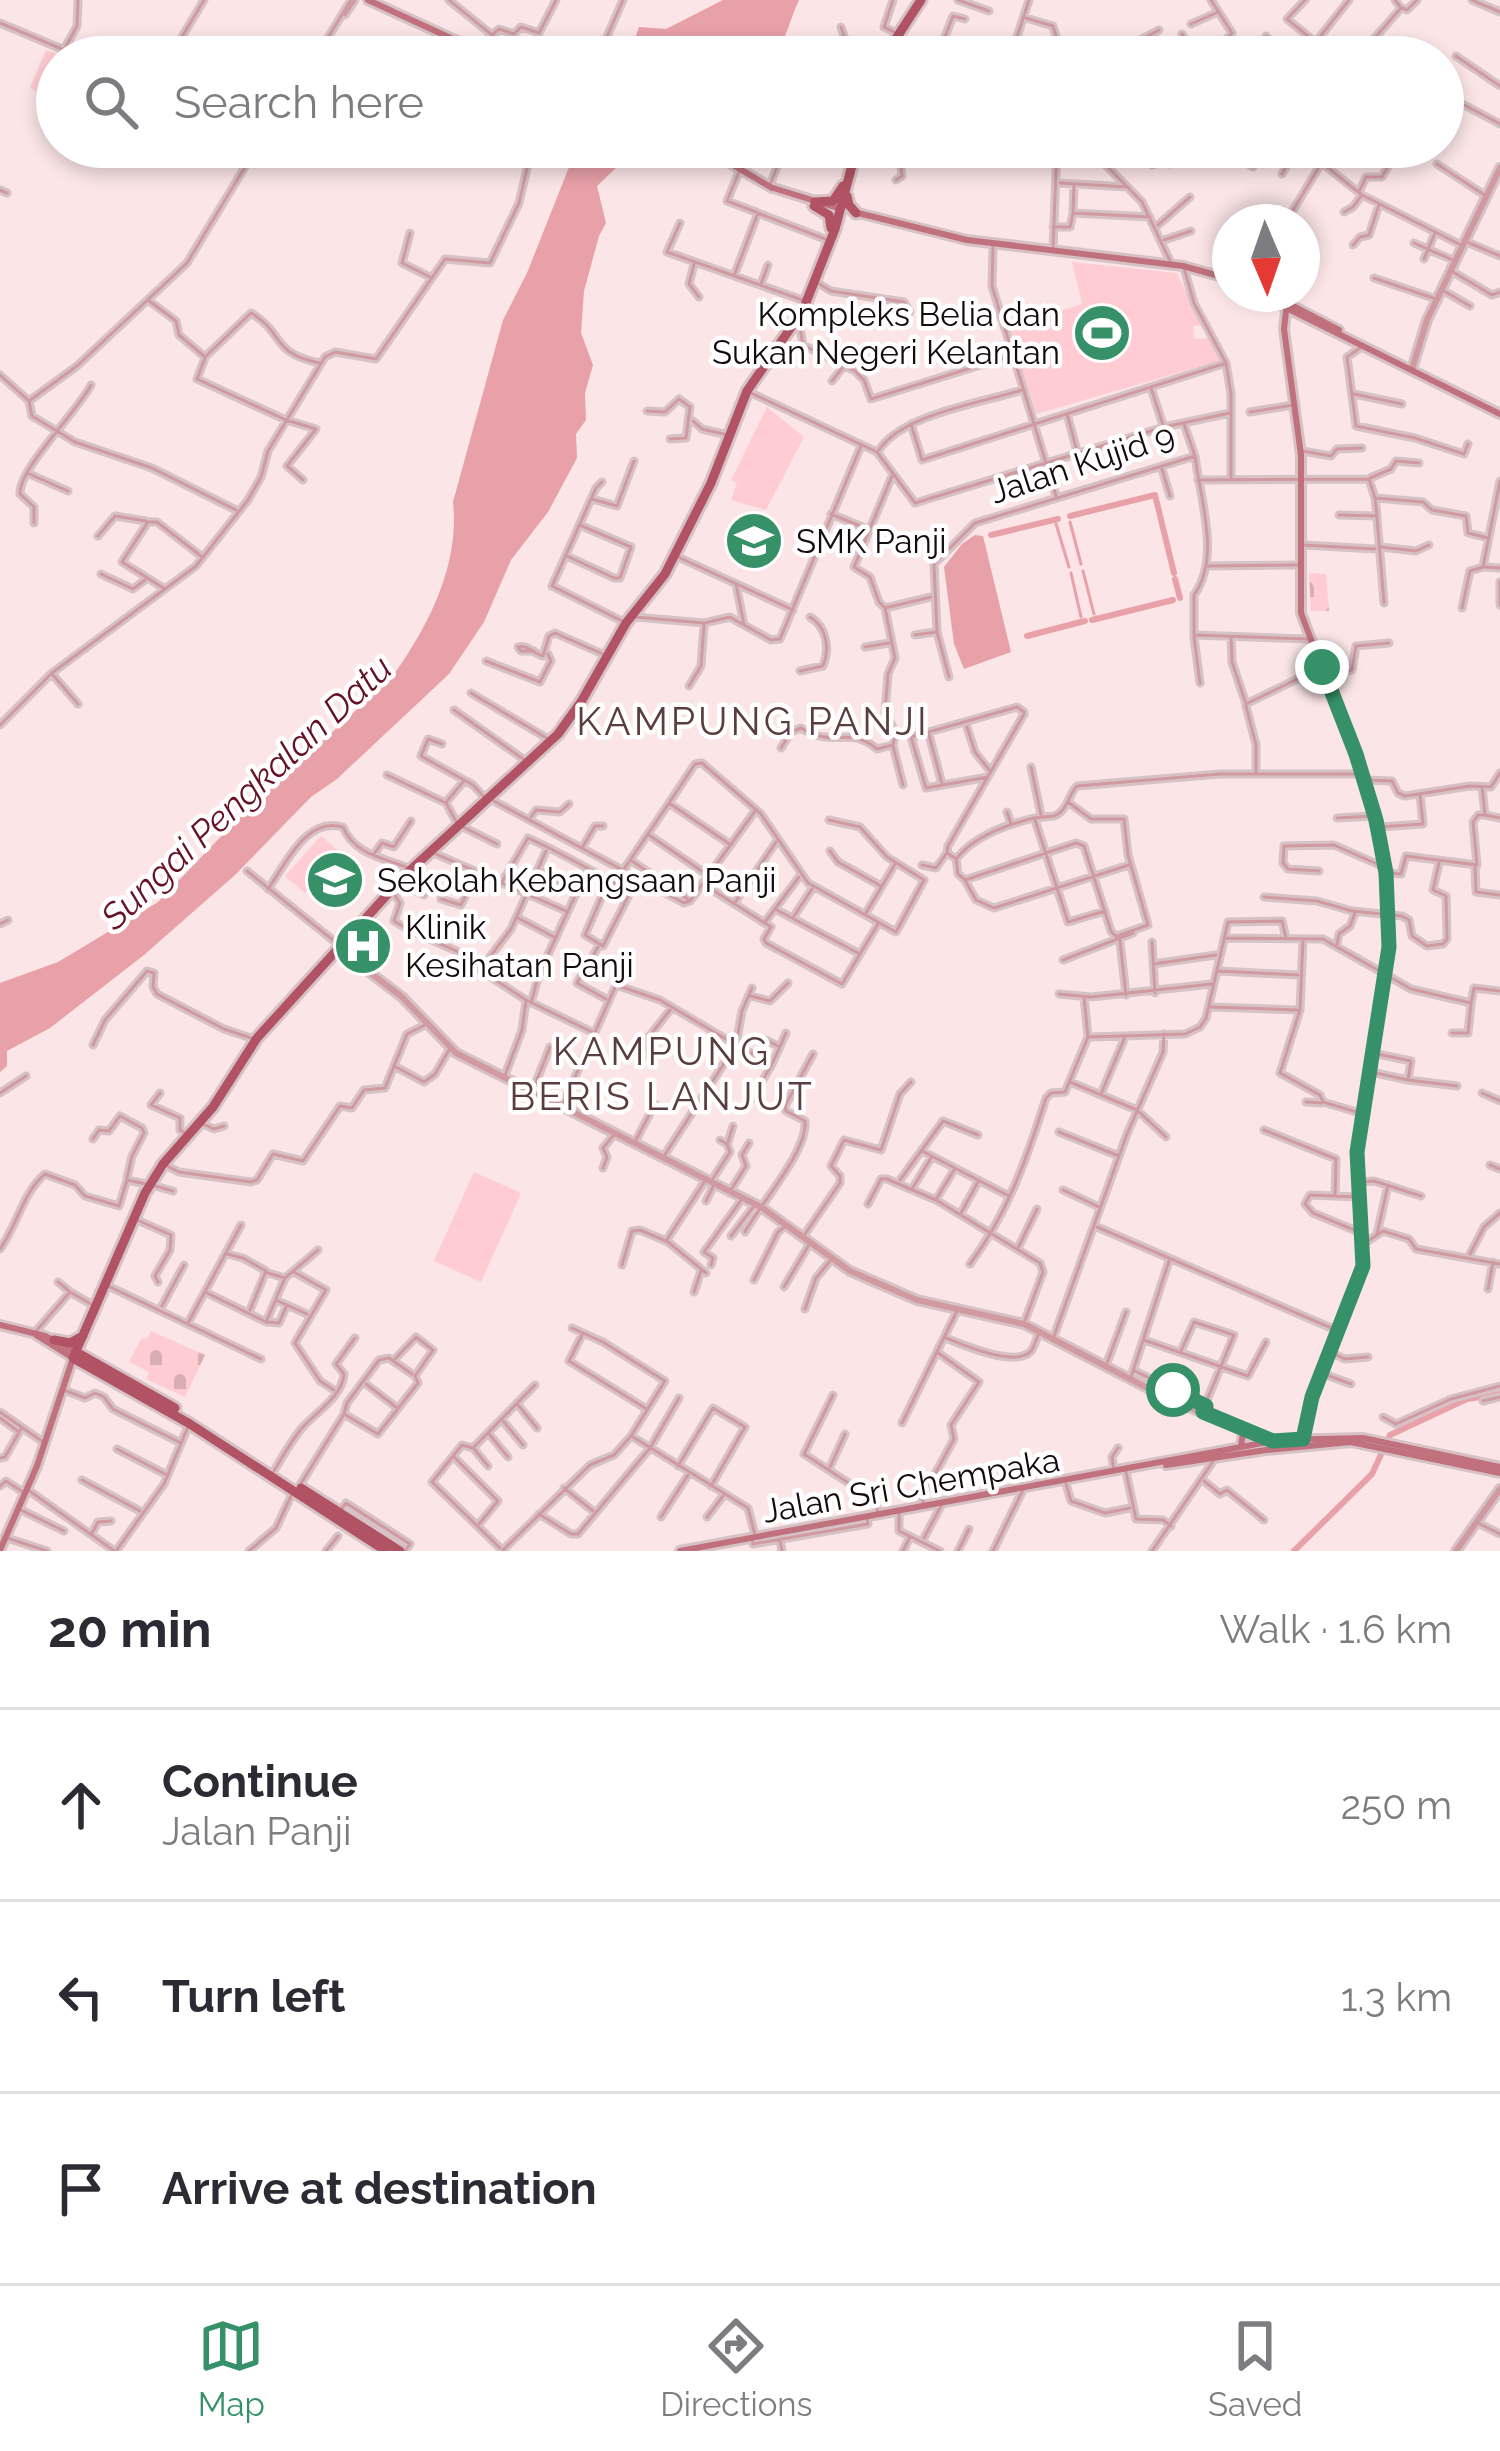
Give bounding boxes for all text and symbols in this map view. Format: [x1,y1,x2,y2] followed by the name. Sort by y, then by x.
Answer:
[36,36,1464,168] search box
[78,69,144,135] icon: search
[174,76,424,129] text: Search here
[1212,204,1320,312] north arrow
[712,295,1060,372] place label: Kompleks Belia dan Sukan Negeri Kelantan
[1071,302,1133,364] sports icon: Kompleks Belia dan Sukan Negeri Kelantan
[985,415,1179,512] street label: Jalan Kujid 9
[723,510,785,572] school or university icon: SMK Panji
[796,522,946,561] place label: SMK Panji
[1295,640,1349,694] route end
[91,646,400,938] water label: Sungai Pengkalan Datu
[576,698,930,744] district label: KAMPUNG PANJI
[304,849,366,911] school or university icon: Sekolah Kebangsaan Panji
[377,861,777,900] place label: Sekolah Kebangsaan Panji
[405,908,634,985] place label: Klinik Kesihatan Panji
[332,915,394,977] hospital icon: Klinik Kesihatan Panji
[509,1028,815,1119] district label: KAMPUNG BERIS LANJUT
[1146,1363,1200,1417] route start
[760,1440,1063,1531] street label: Jalan Sri Chempaka
[48,1599,212,1659] text: 20 min
[1219,1606,1452,1652] text: Walk · 1.6 km
[162,1755,358,1808] text: Continue
[48,1772,114,1838] icon: ahead
[1341,1782,1452,1828] text: 250 m
[162,1808,352,1854] text: Jalan Panji
[48,1964,114,2030] icon: left
[162,1970,345,2023] text: Turn left
[1341,1974,1452,2020] text: 1.3 km
[48,2156,114,2222] icon: arrive
[162,2162,597,2215] text: Arrive at destination
[198,2313,265,2424] tab: Map
[660,2313,813,2424] tab: Directions
[1208,2313,1302,2424] tab: Saved

